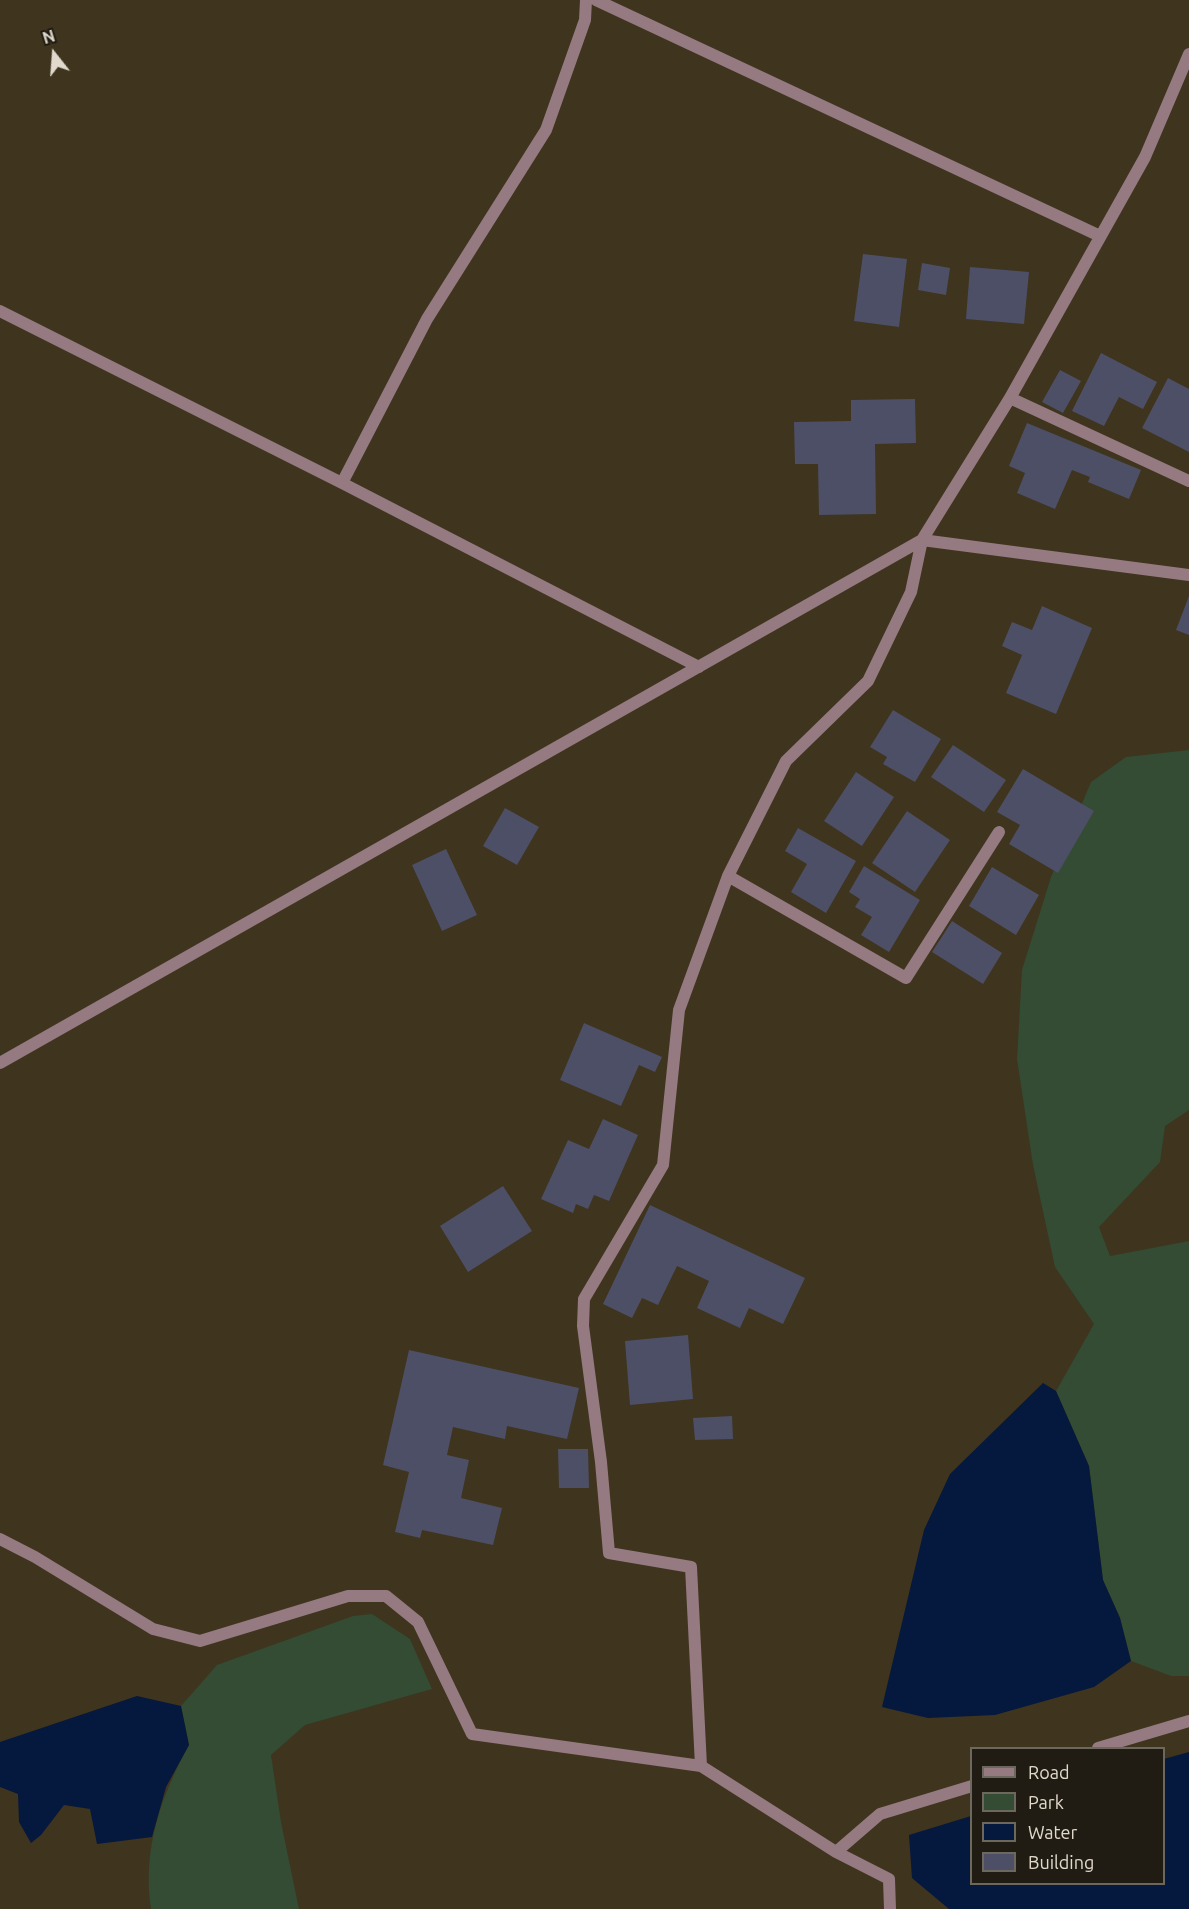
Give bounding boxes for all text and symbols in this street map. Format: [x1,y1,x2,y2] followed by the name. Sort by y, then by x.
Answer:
[24,24,84,84] north arrow
[40,26,57,47] text: N
[970,1747,1165,1885] legend
[1028,1762,1070,1782] text: Road
[1028,1792,1064,1812] text: Park
[1028,1822,1077,1842] text: Water
[1028,1852,1094,1872] text: Building

